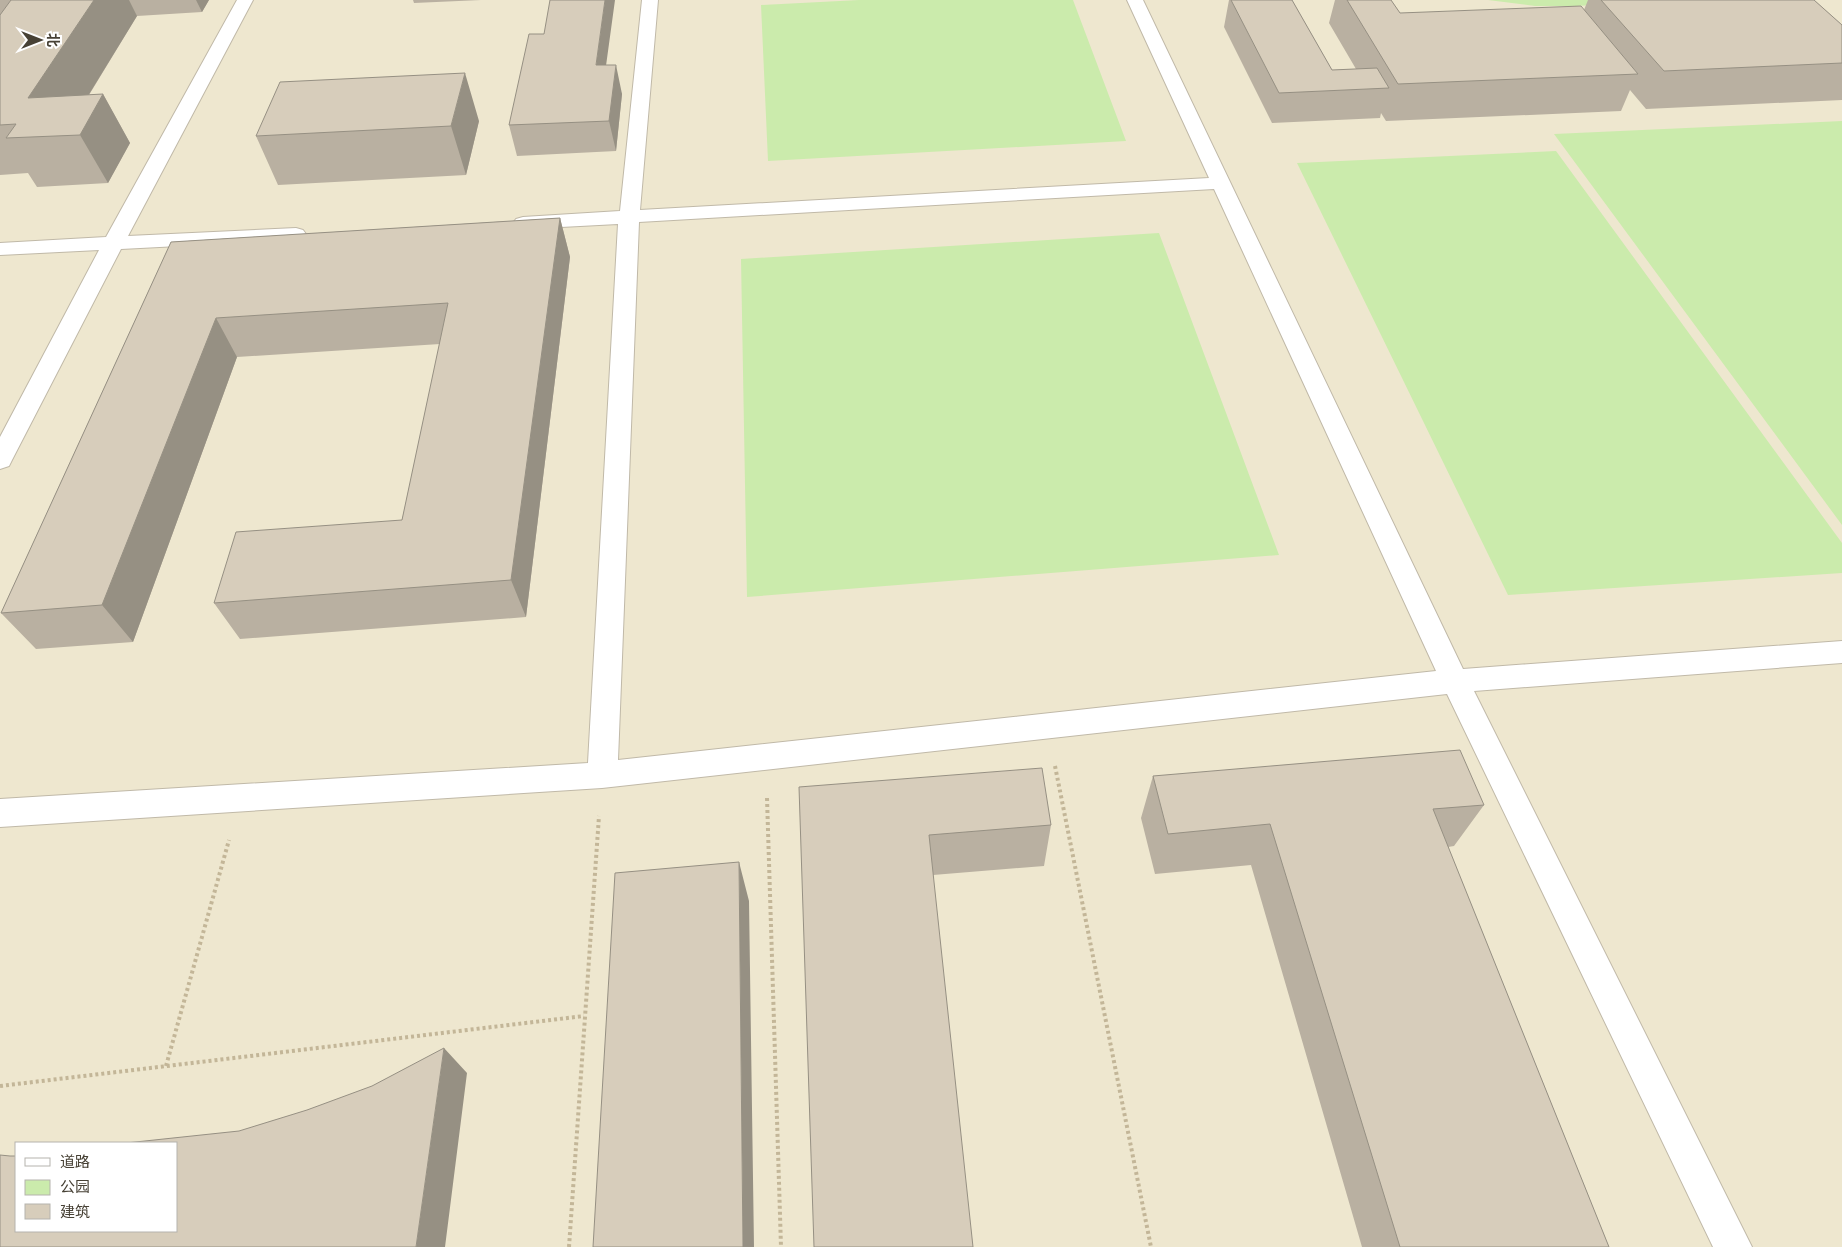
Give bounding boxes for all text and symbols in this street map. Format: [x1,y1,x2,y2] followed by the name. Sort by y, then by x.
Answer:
[15,15,65,65] north arrow
[44,33,62,47] text: 北
[15,1142,178,1232] legend
[60,1152,90,1171] text: 道路
[60,1177,90,1196] text: 公园
[60,1202,90,1221] text: 建筑

